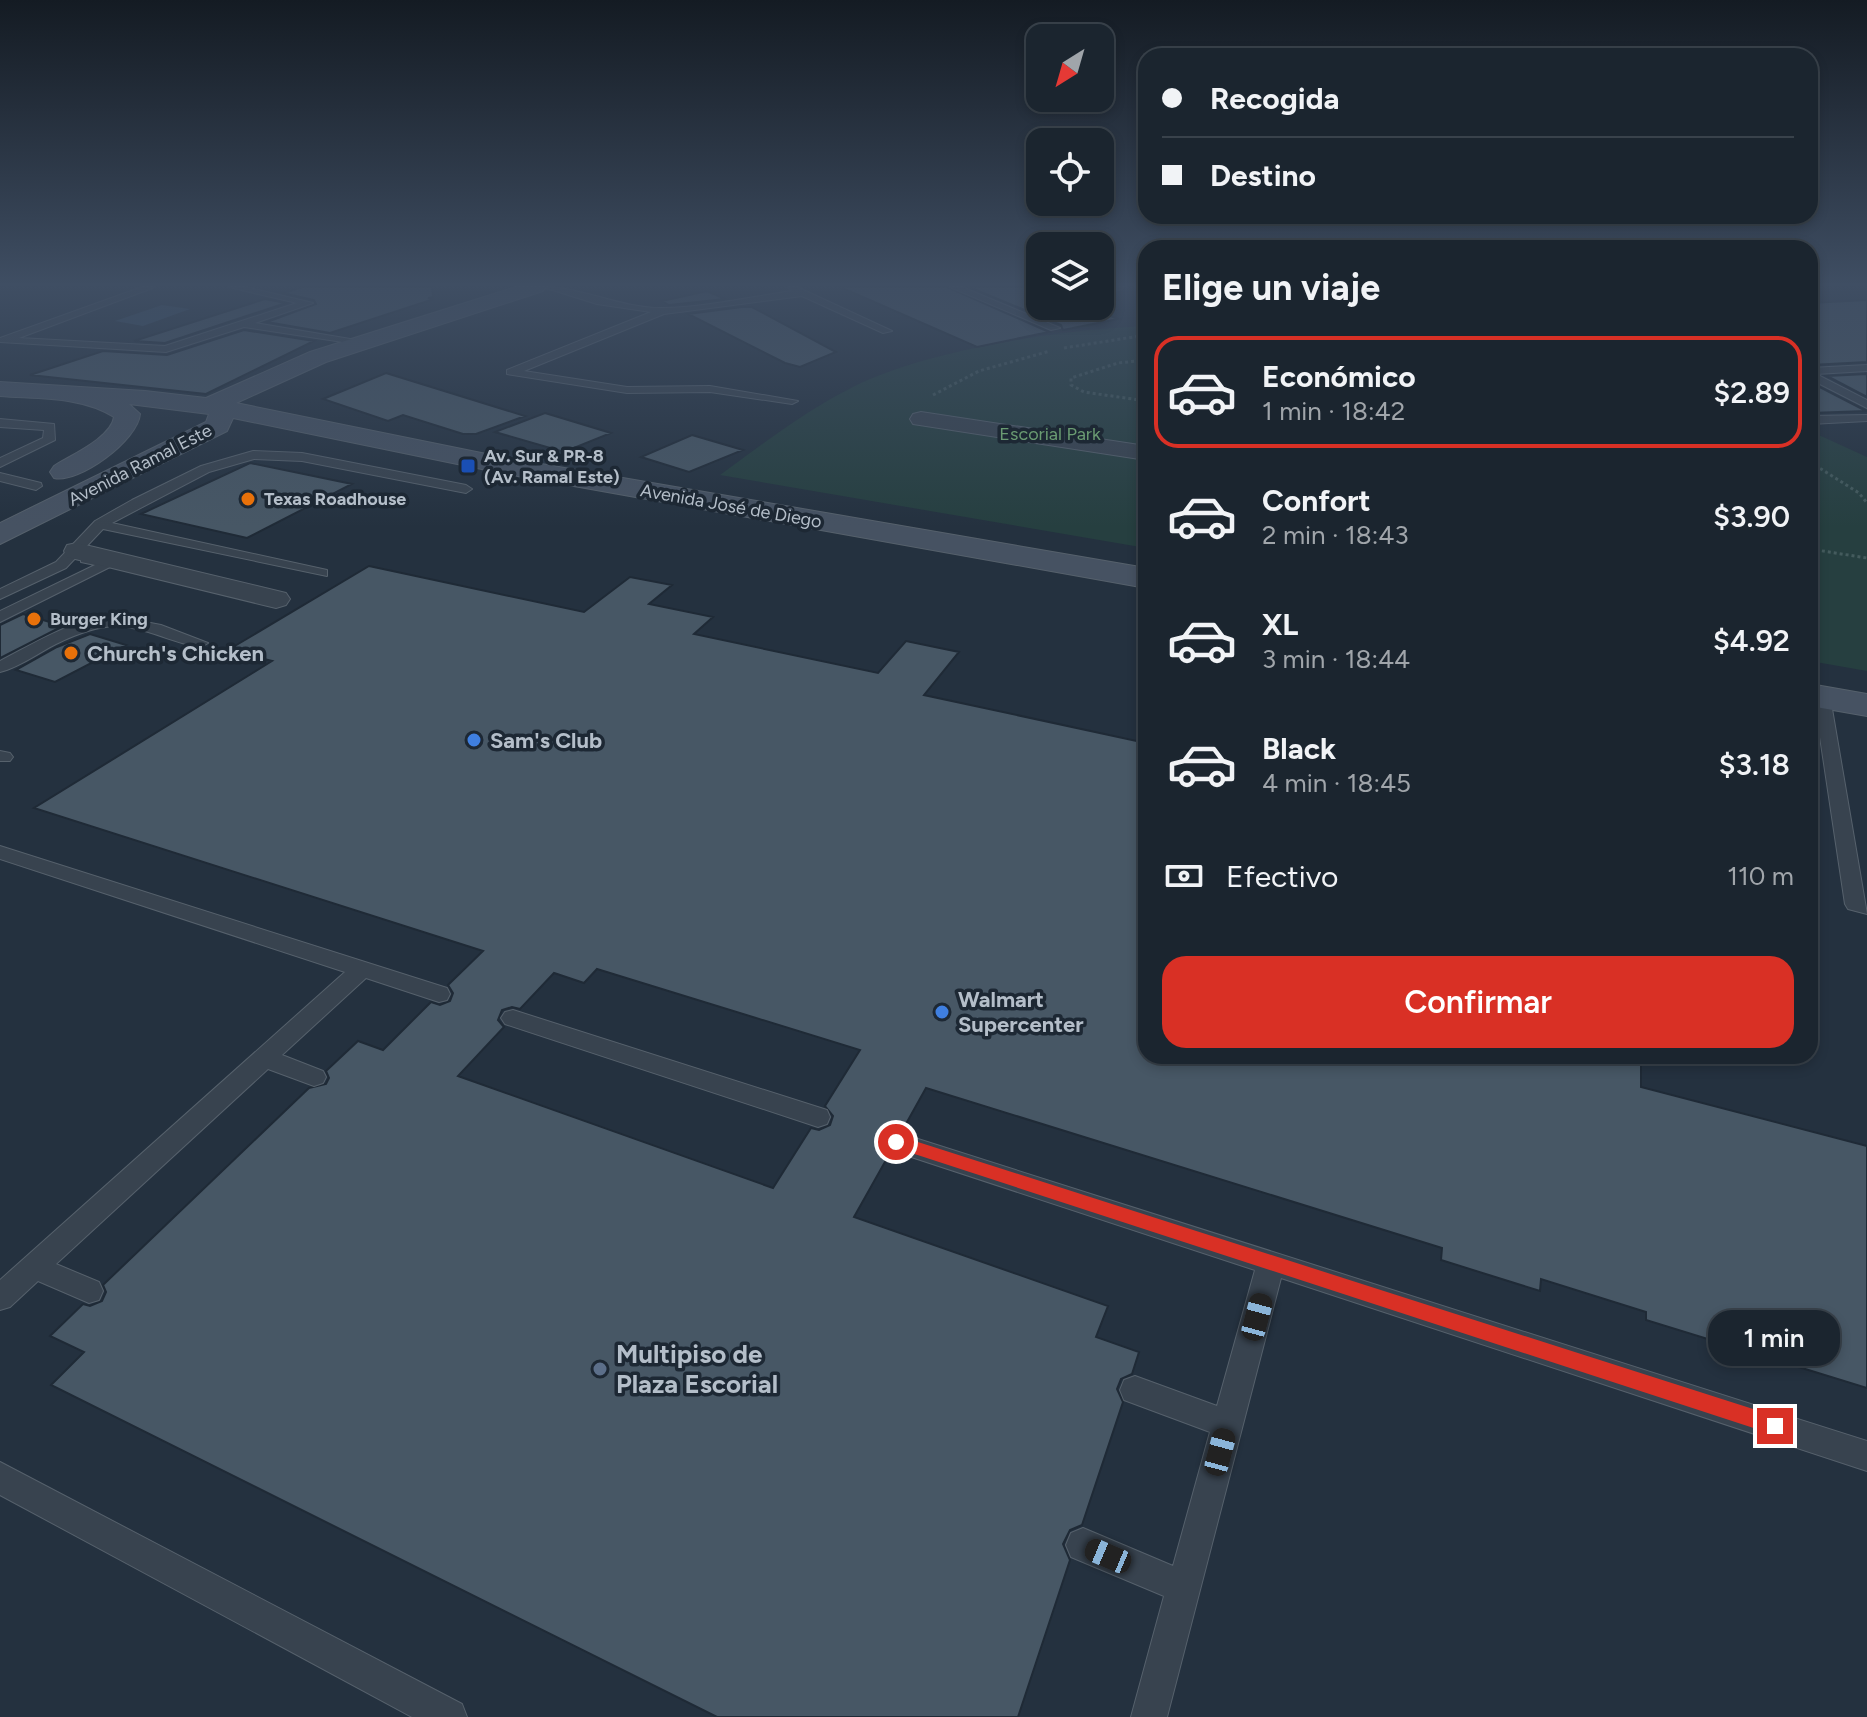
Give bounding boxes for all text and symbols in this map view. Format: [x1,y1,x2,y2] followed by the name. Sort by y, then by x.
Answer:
[1026,24,1114,112] north arrow
[1026,24,1114,320] map controls
[1210,80,1340,117] text: Recogida
[1026,128,1114,216] button: locate
[1210,157,1316,194] text: Destino
[1026,232,1114,320] button: layers
[1162,266,1380,309] text: Elige un viaje
[1166,356,1238,428] icon: car
[1262,358,1416,395] text: Económico
[1714,374,1790,411] text: $2.89
[1262,395,1405,427] text: 1 min · 18:42
[64,419,216,511] street label: Avenida Ramal Este
[999,423,1101,445] park label: Escorial Park
[484,445,620,488] place label: Av. Sur & PR-8 (Av. Ramal Este)
[459,457,477,475] marker: Av. Sur & PR-8 (Av. Ramal Este)
[639,479,823,533] street label: Avenida José de Diego
[1166,480,1238,552] icon: car
[1262,482,1371,519] text: Confort
[264,488,406,510] place label: Texas Roadhouse
[239,490,257,508] marker: Texas Roadhouse
[1713,498,1790,535] text: $3.90
[1262,519,1409,551] text: 2 min · 18:43
[1166,604,1238,676] icon: car
[1262,606,1298,643] text: XL
[50,608,148,630] place label: Burger King
[25,610,43,628] marker: Burger King
[1713,622,1790,659] text: $4.92
[87,640,264,667] place label: Church's Chicken
[1262,643,1410,675] text: 3 min · 18:44
[62,644,80,662] marker: Church's Chicken
[490,727,602,754] place label: Sam's Club
[1166,728,1238,800] icon: car
[1262,730,1336,767] text: Black
[465,731,483,749] marker: Sam's Club
[1719,746,1790,783] text: $3.18
[1262,767,1411,799] text: 4 min · 18:45
[1162,854,1206,898] icon: cash
[1226,858,1338,895] text: Efectivo
[1727,860,1794,892] text: 110 m
[1162,956,1794,1048] button: Confirmar
[958,986,1084,1038] place label: Walmart Supercenter
[933,1003,951,1021] marker: Walmart Supercenter
[878,1124,914,1160] route start
[1239,1291,1275,1343] car
[1709,1310,1841,1366] callout: 1 min
[1744,1322,1804,1354] text: 1 min
[616,1338,778,1400] place label: Multipiso de Plaza Escorial
[591,1360,609,1378] marker: Multipiso de Plaza Escorial
[1757,1408,1793,1444] route end
[1202,1426,1238,1478] car
[1081,1536,1135,1576] car

